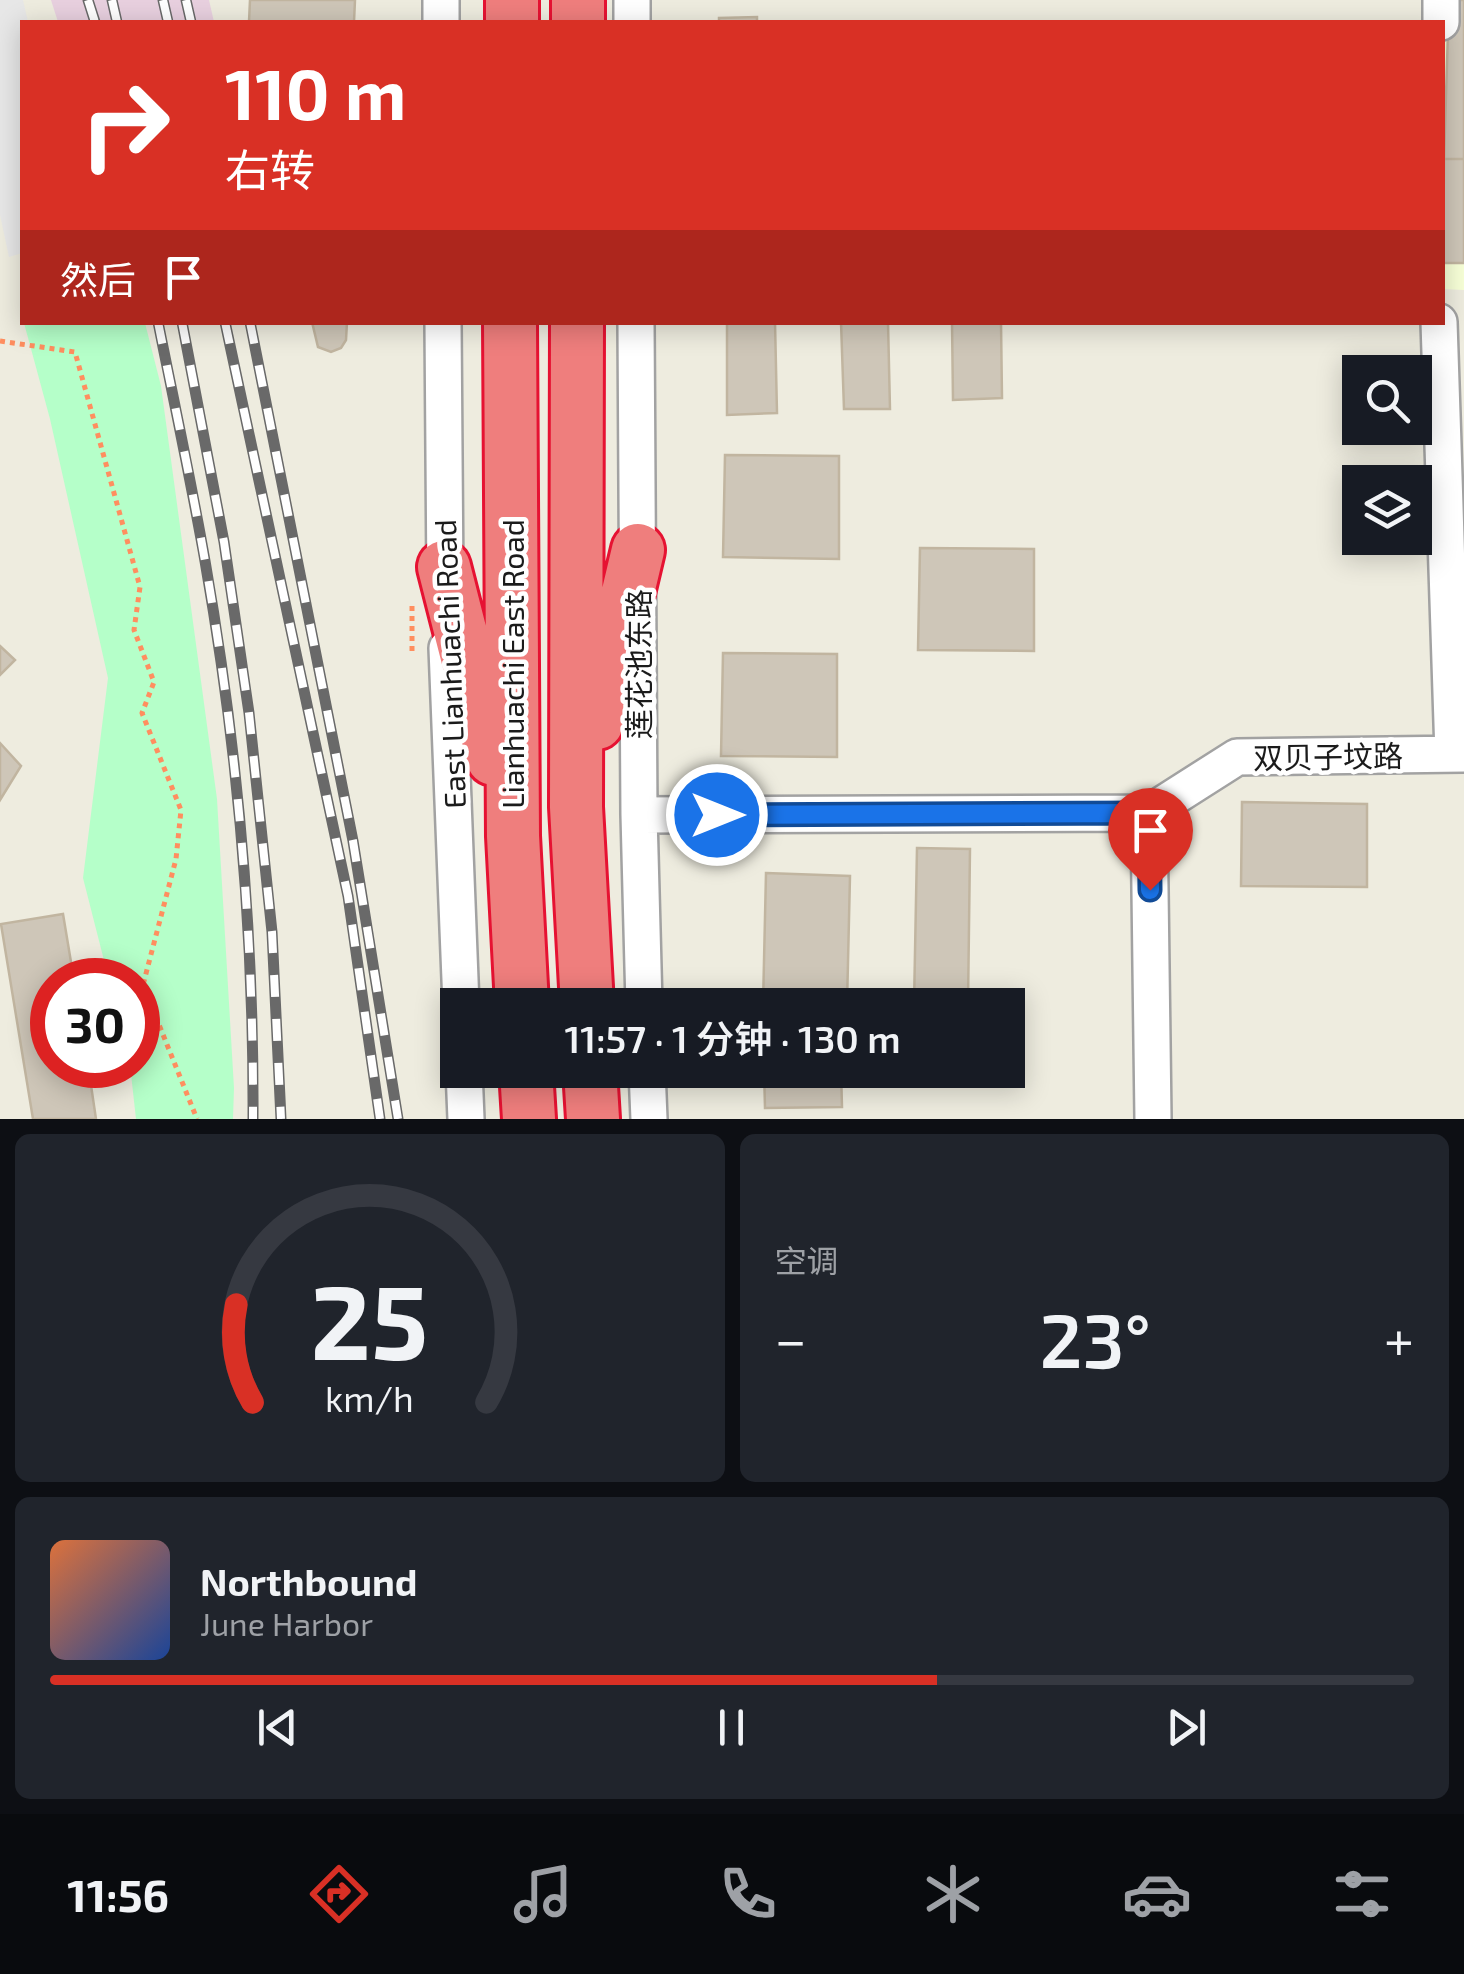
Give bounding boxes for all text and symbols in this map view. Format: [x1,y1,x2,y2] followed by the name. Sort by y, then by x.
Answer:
[225,50,406,134] text: 110 m
[60,60,190,190] icon: right
[225,142,315,196] text: 右转
[156,250,211,305] icon: arrive
[60,256,136,302] text: 然后
[1342,355,1432,555] map controls
[1342,355,1432,445] button: search
[1342,465,1432,555] button: layers
[426,519,472,809] street label: East Lianhuachi Road
[494,519,530,809] street label: Lianhuachi East Road
[620,589,656,739] street label: 莲花池东路
[1253,737,1403,775] street label: 双贝子坟路
[665,763,769,867] position arrow
[1108,788,1193,891] pin
[1123,803,1178,858] icon: arrive
[30,958,160,1088] speed limit sign: 30
[564,1015,901,1061] text: 11:57 · 1 分钟 · 130 m
[775,1241,839,1279] text: 空调
[311,1256,429,1381] text: 25
[1039,1293,1151,1383] text: 23°
[775,1305,807,1371] text: −
[1384,1305,1414,1371] text: +
[325,1376,414,1419] text: km/h
[200,1558,418,1604] text: Northbound
[200,1604,373,1642] text: June Harbor
[250,1700,305,1755] icon: previous
[704,1700,759,1755] icon: pause
[1159,1700,1214,1755] icon: next
[304,1859,374,1929] icon: directions
[508,1859,578,1929] icon: music
[713,1859,783,1929] icon: phone
[918,1859,988,1929] icon: climate
[1122,1859,1192,1929] icon: car
[1327,1859,1397,1929] icon: filters
[67,1867,169,1921] text: 11:56

